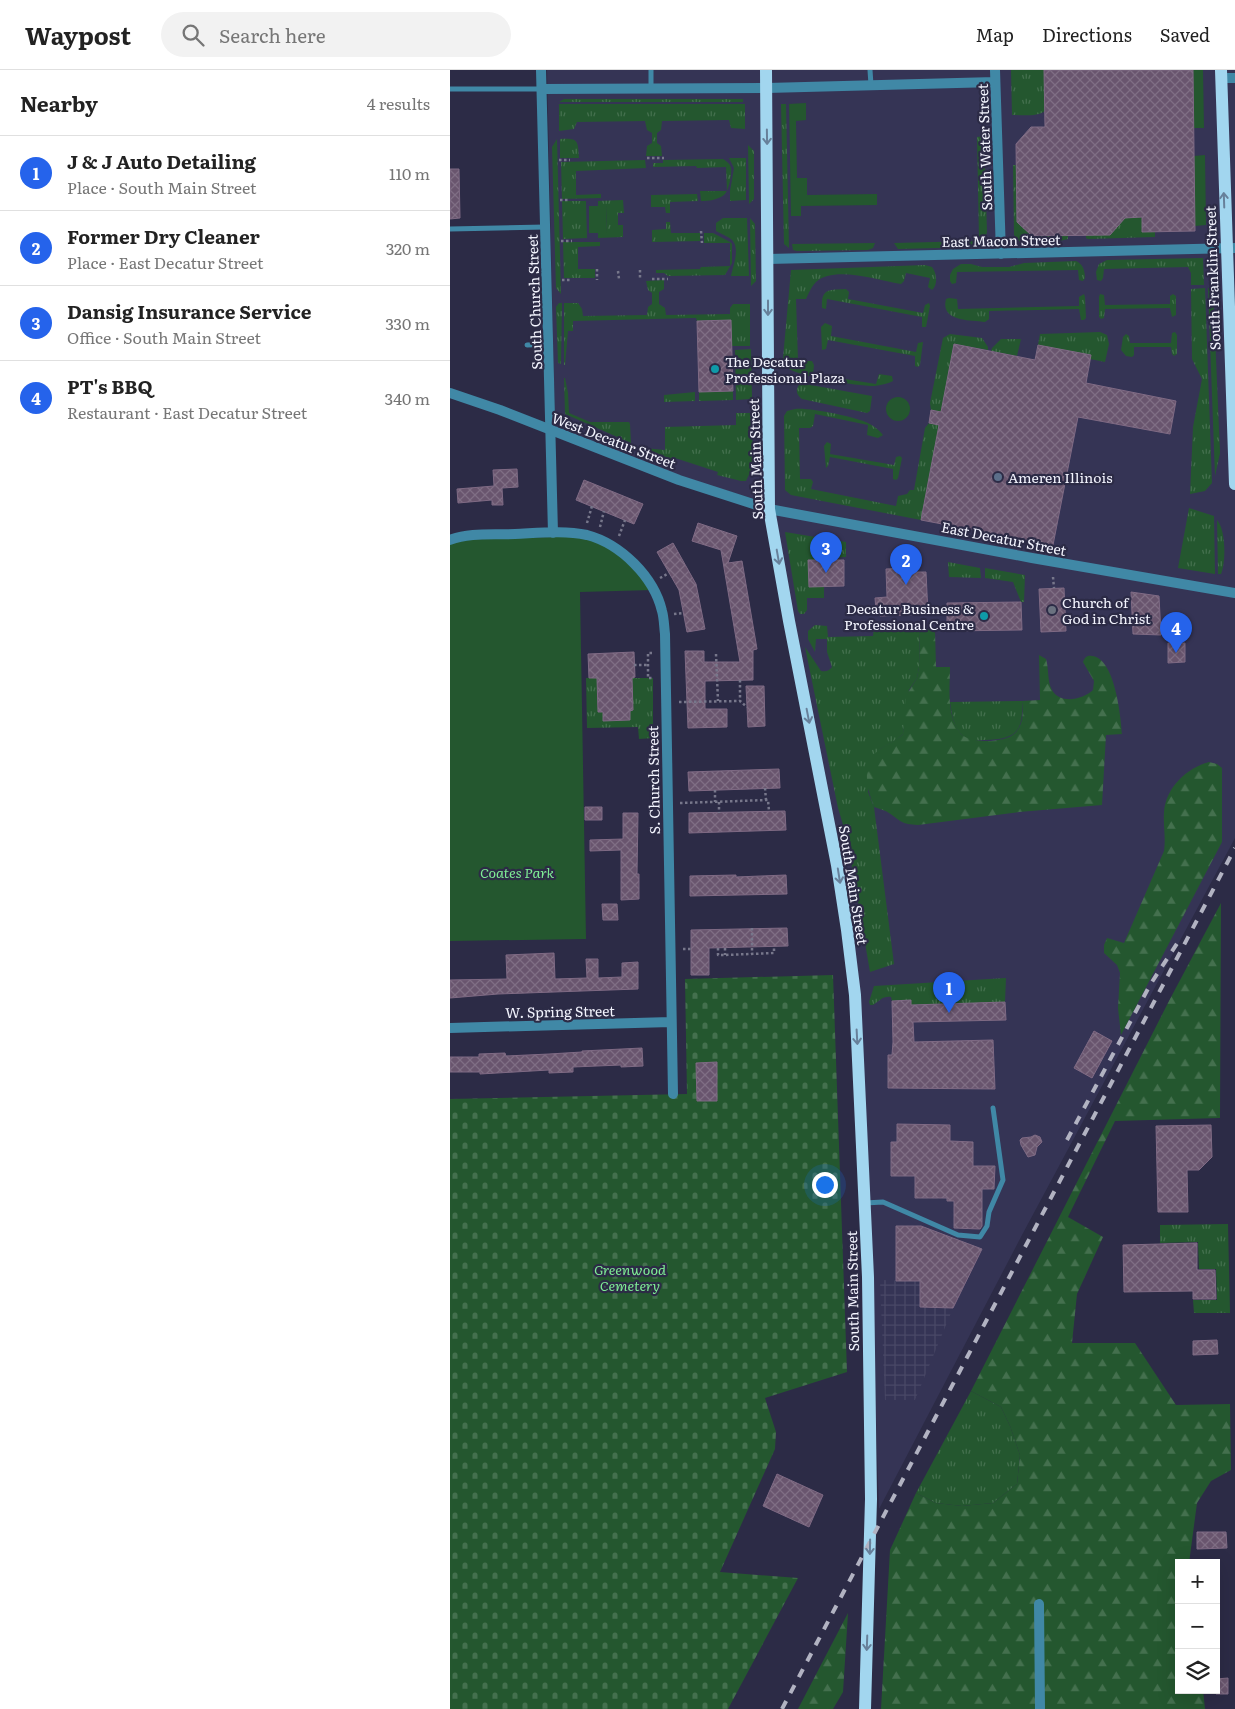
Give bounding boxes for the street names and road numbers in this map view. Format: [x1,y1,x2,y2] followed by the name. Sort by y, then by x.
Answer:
[972,83,996,211] street label: South Water Street
[1199,205,1225,350] street label: South Franklin Street
[941,229,1061,251] street label: East Macon Street
[522,234,546,370] street label: South Church Street
[743,398,767,520] street label: South Main Street
[549,407,679,473] street label: West Decatur Street
[940,516,1069,560] street label: East Decatur Street
[642,725,664,835] street label: S. Church Street
[835,824,873,947] street label: South Main Street
[505,1000,615,1022] street label: W. Spring Street
[841,1230,863,1352] street label: South Main Street

